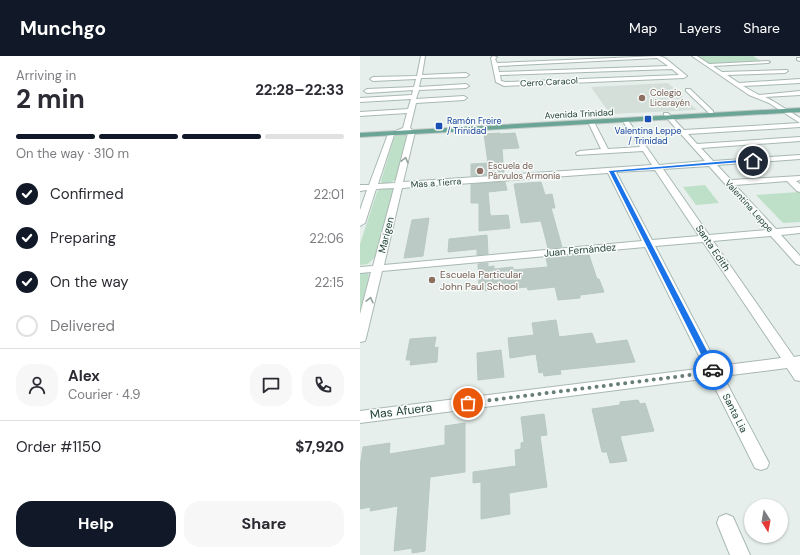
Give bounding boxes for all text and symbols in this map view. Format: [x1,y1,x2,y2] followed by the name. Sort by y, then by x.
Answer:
[20,16,106,41] text: Munchgo
[629,19,657,37] text: Map
[679,19,721,37] text: Layers
[743,19,780,37] text: Share
[16,67,76,84] text: Arriving in
[520,74,578,90] street label: Cerro Caracol
[255,80,344,100] text: 22:28–22:33
[16,82,85,116] text: 2 min
[650,87,690,109] place label: Colegio Licarayén
[637,93,647,103] marker: Colegio Licarayén
[544,106,614,122] street label: Avenida Trinidad
[643,114,653,124] marker: Valentina Leppe / Trinidad
[447,115,502,137] place label: Ramón Freire / Trinidad
[434,121,444,131] marker: Ramón Freire / Trinidad
[615,125,681,147] place label: Valentina Leppe / Trinidad
[736,144,770,178] pin
[16,145,129,162] text: On the way · 310 m
[742,150,764,172] icon: home
[401,157,409,163] one-way arrow
[488,160,560,182] place label: Escuela de Párvulos Armonía
[475,166,485,176] marker: Escuela de Párvulos Armonía
[410,175,462,191] street label: Mas a Tierra
[722,177,776,235] street label: Valentina Leppe
[16,183,38,205] icon: check
[50,184,124,204] text: Confirmed
[313,186,344,203] text: 22:01
[375,215,397,254] street label: Marigen
[693,222,733,274] street label: Santa Edith
[16,227,38,249] icon: check
[50,228,116,248] text: Preparing
[309,230,344,247] text: 22:06
[543,240,617,260] street label: Juan Fernández
[440,268,522,293] place label: Escuela Particular John Paul School
[16,271,38,293] icon: check
[50,272,129,292] text: On the way
[314,274,344,291] text: 22:15
[427,275,437,285] marker: Escuela Particular John Paul School
[365,297,373,303] one-way arrow
[50,316,115,336] text: Delivered
[693,350,733,390] courier
[702,359,724,381] icon: car
[16,364,58,406] button: person
[250,364,292,406] button: chat
[302,364,344,406] button: phone
[68,366,100,386] text: Alex
[68,386,140,403] text: Courier · 4.9
[451,386,485,420] pin
[720,391,750,435] street label: Santa Lia
[457,392,479,414] icon: bag
[369,399,433,423] street label: Mas Afuera
[16,437,101,457] text: Order #1150
[295,437,344,457] text: $7,920
[744,499,788,543] north arrow
[744,499,788,543] map controls
[16,501,176,547] button: Help
[184,501,344,547] button: Share

